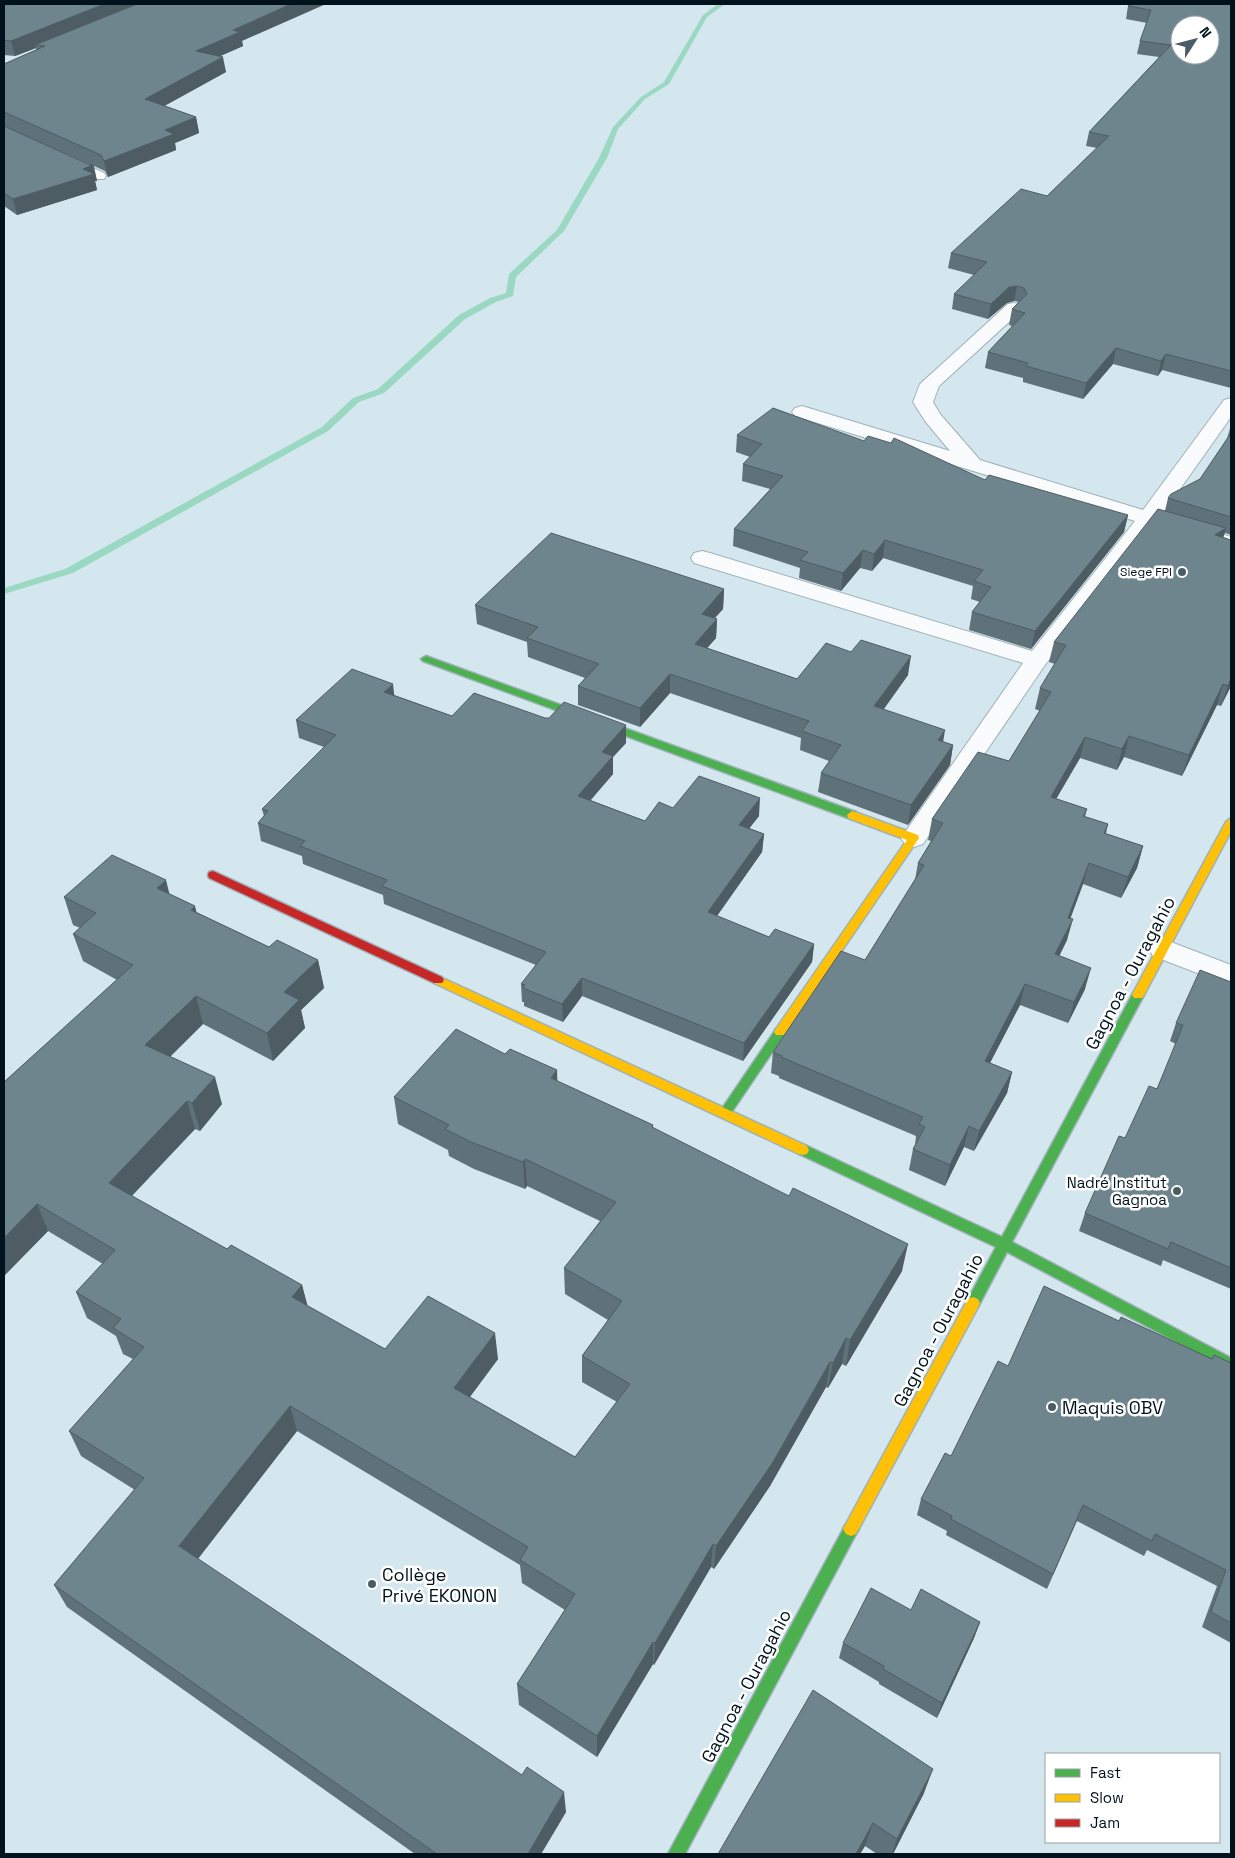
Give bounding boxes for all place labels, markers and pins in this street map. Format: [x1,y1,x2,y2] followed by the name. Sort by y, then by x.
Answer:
[1120,564,1172,580] place label: Siege FPI
[1176,566,1188,578] marker: Siege FPI
[1067,1173,1167,1209] place label: Nadré Institut Gagnoa
[1171,1185,1183,1197] marker: Nadré Institut Gagnoa
[1062,1396,1163,1419] place label: Maquis OBV
[1046,1401,1058,1413] marker: Maquis OBV
[382,1563,497,1607] place label: Collège Privé EKONON
[366,1578,378,1590] marker: Collège Privé EKONON

